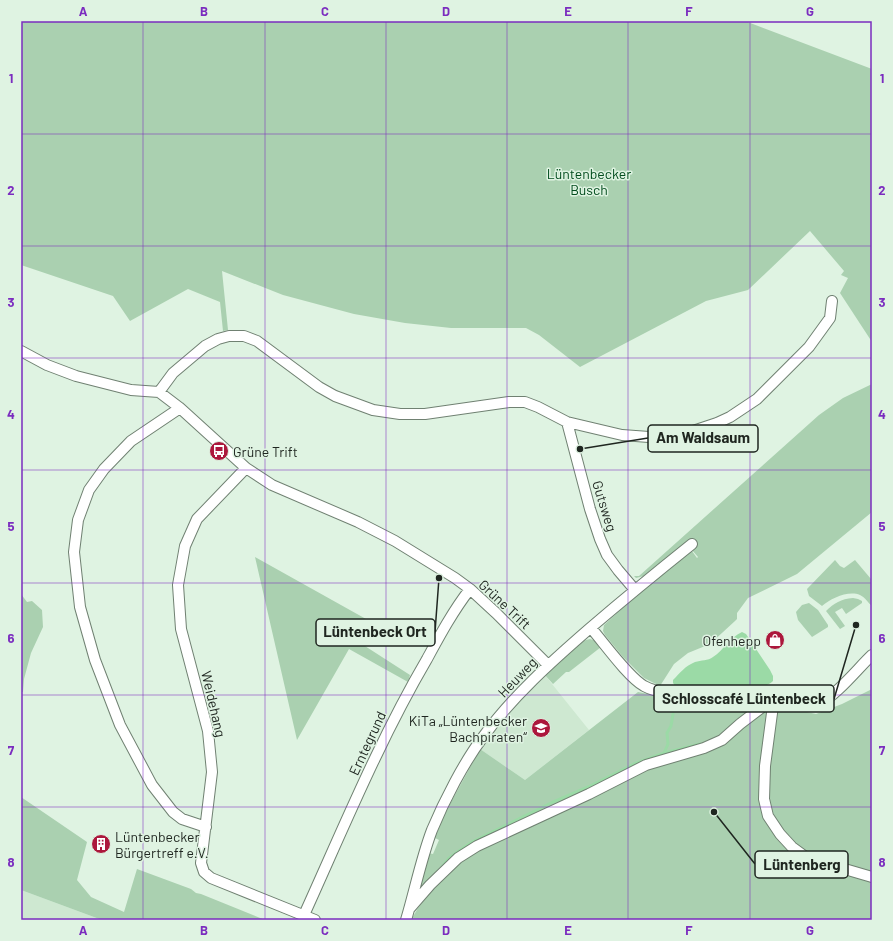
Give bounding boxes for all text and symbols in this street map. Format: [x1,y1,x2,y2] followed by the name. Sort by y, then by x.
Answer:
[79,3,88,19] text: A
[200,3,208,19] text: B
[321,3,329,19] text: C
[442,3,450,19] text: D
[564,3,572,19] text: E
[685,3,693,19] text: F
[806,3,814,19] text: G
[9,70,13,86] text: 1
[880,70,884,86] text: 1
[547,165,631,198] park label: Lüntenbecker Busch
[7,182,15,198] text: 2
[878,182,886,198] text: 2
[7,294,15,310] text: 3
[878,294,886,310] text: 3
[7,406,15,422] text: 4
[878,406,886,422] text: 4
[648,425,758,452] callout: Am Waldsaum
[656,428,750,446] text: Am Waldsaum
[208,440,230,462] bus stop icon: Grüne Trift
[233,443,298,460] place label: Grüne Trift
[589,479,621,533] street label: Gutsweg
[7,518,15,534] text: 5
[878,518,886,534] text: 5
[475,576,535,632] street label: Grüne Trift
[316,619,435,646] callout: Lüntenbeck Ort
[323,622,427,640] text: Lüntenbeck Ort
[764,629,786,651] shop icon: Ofenhepp
[8,630,15,646] text: 6
[879,630,886,646] text: 6
[703,632,761,649] place label: Ofenhepp
[494,653,540,701] street label: Heuweg
[198,669,230,739] street label: Weidehang
[654,685,834,712] callout: Schlosscafé Lüntenbeck
[662,689,826,707] text: Schlosscafé Lüntenbeck
[345,708,389,778] street label: Erntegrund
[409,712,527,745] place label: KiTa „Lüntenbecker Bachpiraten“
[530,717,552,739] school or university icon: KiTa „Lüntenbecker Bachpiraten“
[8,742,15,758] text: 7
[879,742,886,758] text: 7
[115,828,209,861] place label: Lüntenbecker Bürgertreff e.V.
[90,833,112,855] building icon: Lüntenbecker Bürgertreff e.V.
[755,851,848,878] callout: Lüntenberg
[7,854,15,870] text: 8
[878,854,886,870] text: 8
[763,855,841,873] text: Lüntenberg
[79,922,88,938] text: A
[200,922,208,938] text: B
[321,922,329,938] text: C
[442,922,450,938] text: D
[564,922,572,938] text: E
[685,922,693,938] text: F
[806,922,814,938] text: G

